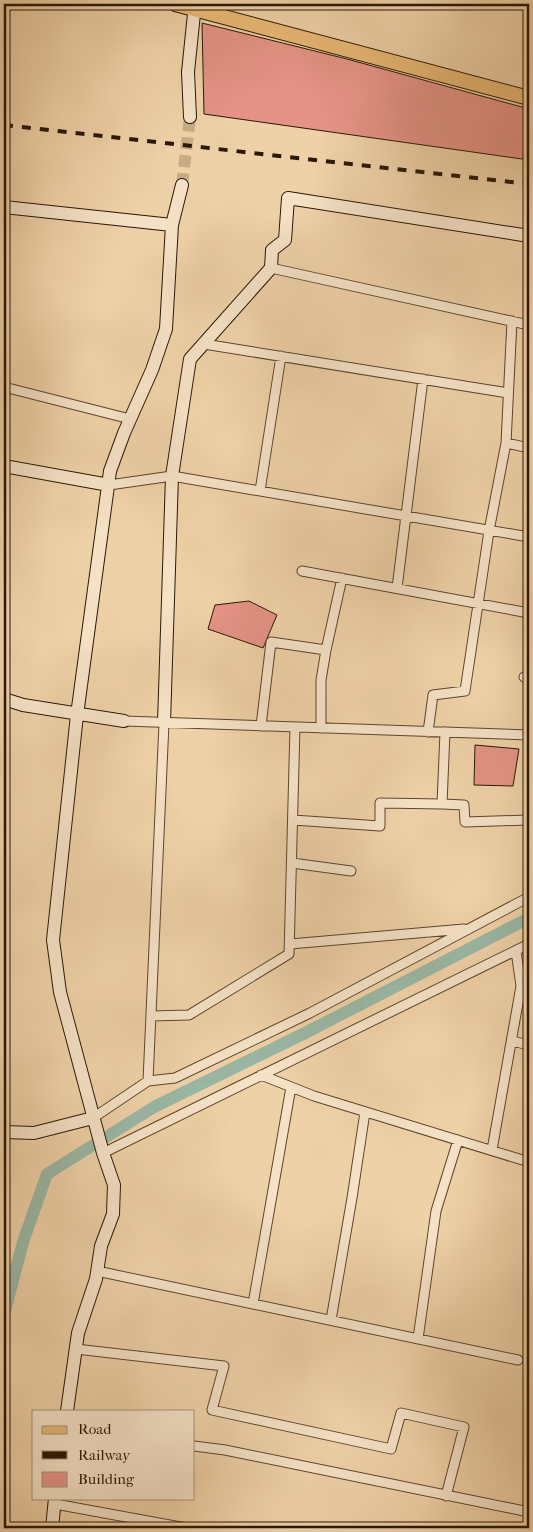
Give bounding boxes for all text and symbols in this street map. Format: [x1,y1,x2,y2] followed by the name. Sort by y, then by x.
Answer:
[32,1410,195,1500] legend
[78,1420,112,1438] text: Road
[78,1446,131,1464] text: Railway
[78,1470,135,1488] text: Building

